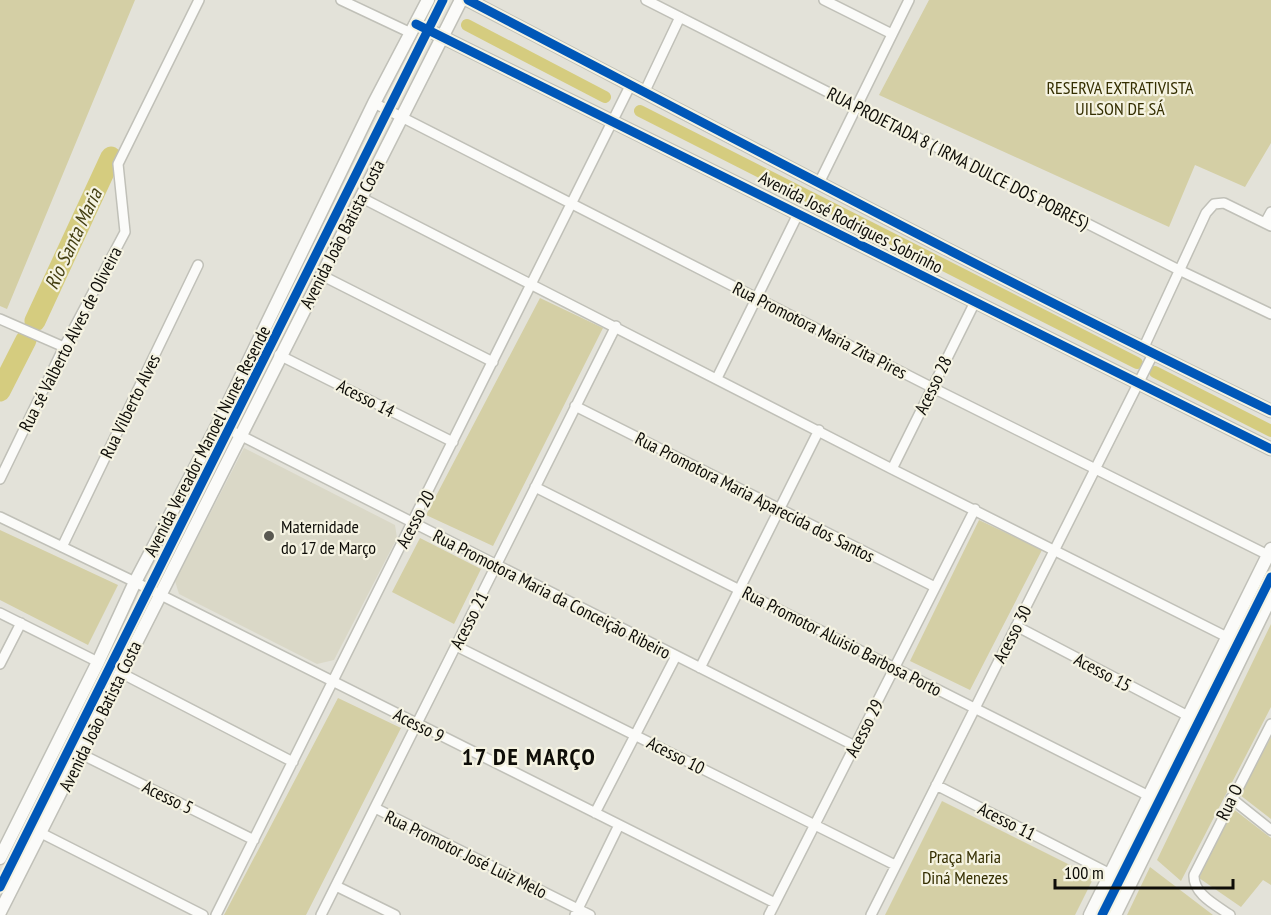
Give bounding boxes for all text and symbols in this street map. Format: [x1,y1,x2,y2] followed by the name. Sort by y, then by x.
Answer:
[1046,76,1194,120] park label: RESERVA EXTRATIVISTA UILSON DE SÁ
[823,82,1093,235] street label: RUA PROJETADA 8 ( IRMA DULCE DOS POBRES)
[294,156,390,312] street label: Avenida João Batista Costa
[755,166,947,279] street label: Avenida José Rodrigues Sobrinho
[38,183,108,294] water label: Rio Santa Maria
[13,243,127,435] street label: Rua sé Valberto Alves de Oliveira
[729,276,911,384] street label: Rua Promotora Maria Zita Pires
[139,322,275,560] street label: Avenida Vereador Manoel Nunes Resende
[95,350,165,462] street label: Rua Vilberto Alves
[909,352,957,418] street label: Acesso 28
[333,374,399,422] street label: Acesso 14
[631,426,879,568] street label: Rua Promotora Maria Aparecida dos Santos
[391,486,439,552] street label: Acesso 20
[281,515,376,559] place label: Maternidade do 17 de Março
[429,524,675,664] street label: Rua Promotora Maria da Conceição Ribeiro
[262,529,276,543] marker: Maternidade do 17 de Março
[738,581,946,701] street label: Rua Promotor Aluisio Barbosa Porto
[445,587,493,653] street label: Acesso 21
[988,601,1036,667] street label: Acesso 30
[54,637,146,795] street label: Avenida João Batista Costa
[1070,647,1136,697] street label: Acesso 15
[840,695,888,761] street label: Acesso 29
[390,703,448,747] street label: Acesso 9
[643,731,709,779] street label: Acesso 10
[462,741,596,772] district label: 17 DE MARÇO
[139,775,197,819] street label: Acesso 5
[1210,780,1248,824] street label: Rua O
[974,797,1040,845] street label: Acesso 11
[381,805,551,903] street label: Rua Promotor José Luiz Melo
[922,845,1008,889] park label: Praça Maria Diná Menezes
[1055,852,1234,890] scale bar
[1064,861,1104,884] text: 100 m

